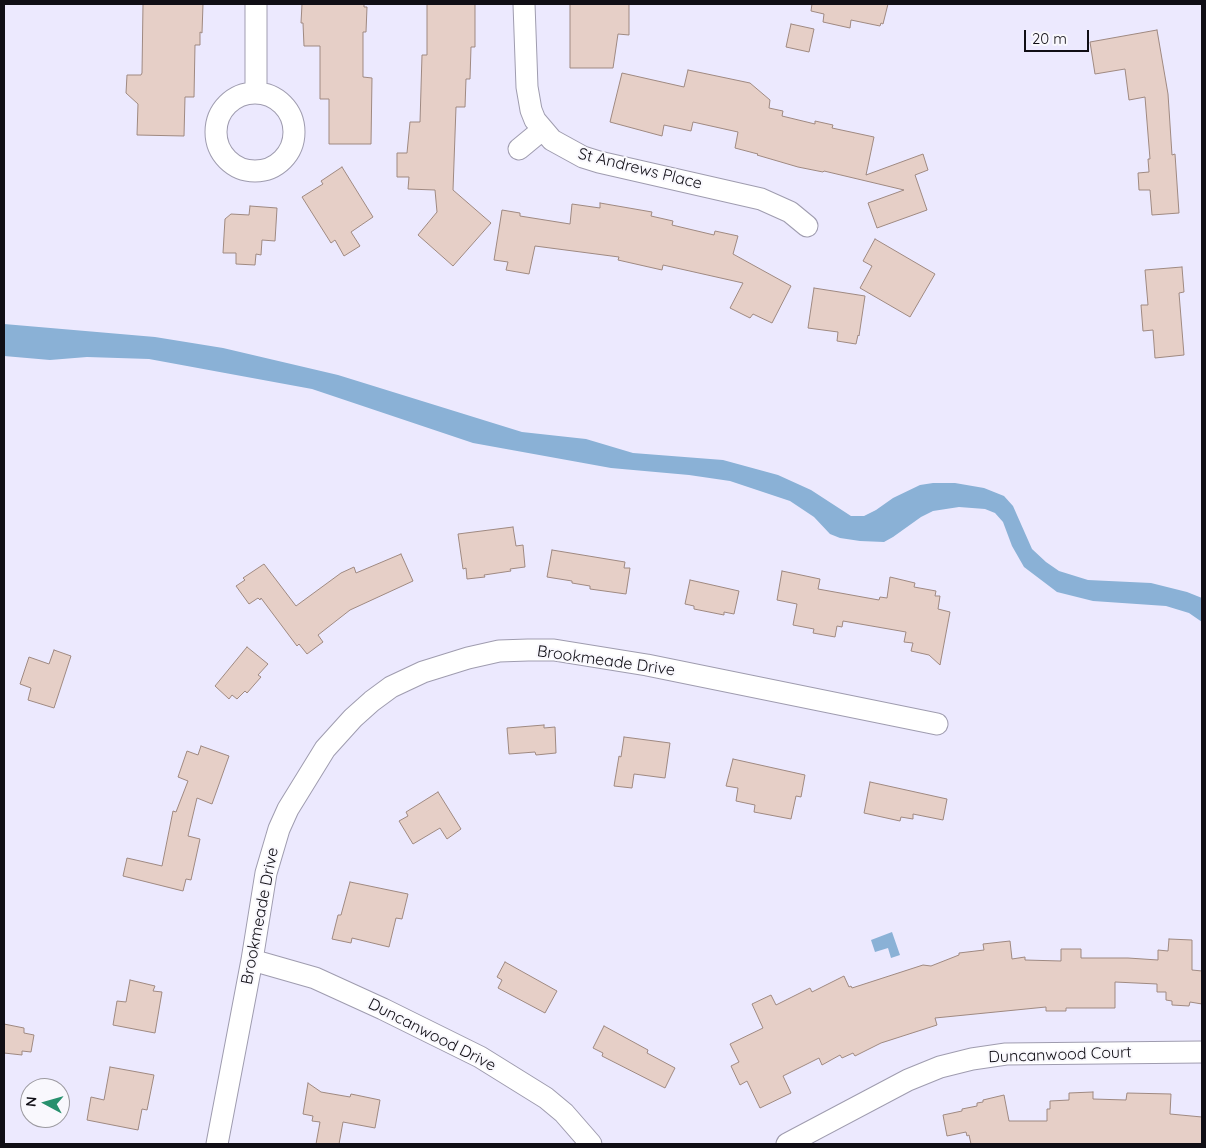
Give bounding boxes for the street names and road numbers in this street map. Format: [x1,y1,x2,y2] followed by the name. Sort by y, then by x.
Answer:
[576,144,704,194] street label: St Andrews Place
[536,642,676,680] street label: Brookmeade Drive
[237,846,283,986] street label: Brookmeade Drive
[365,994,499,1076] street label: Duncanwood Drive
[988,1043,1132,1067] street label: Duncanwood Court

